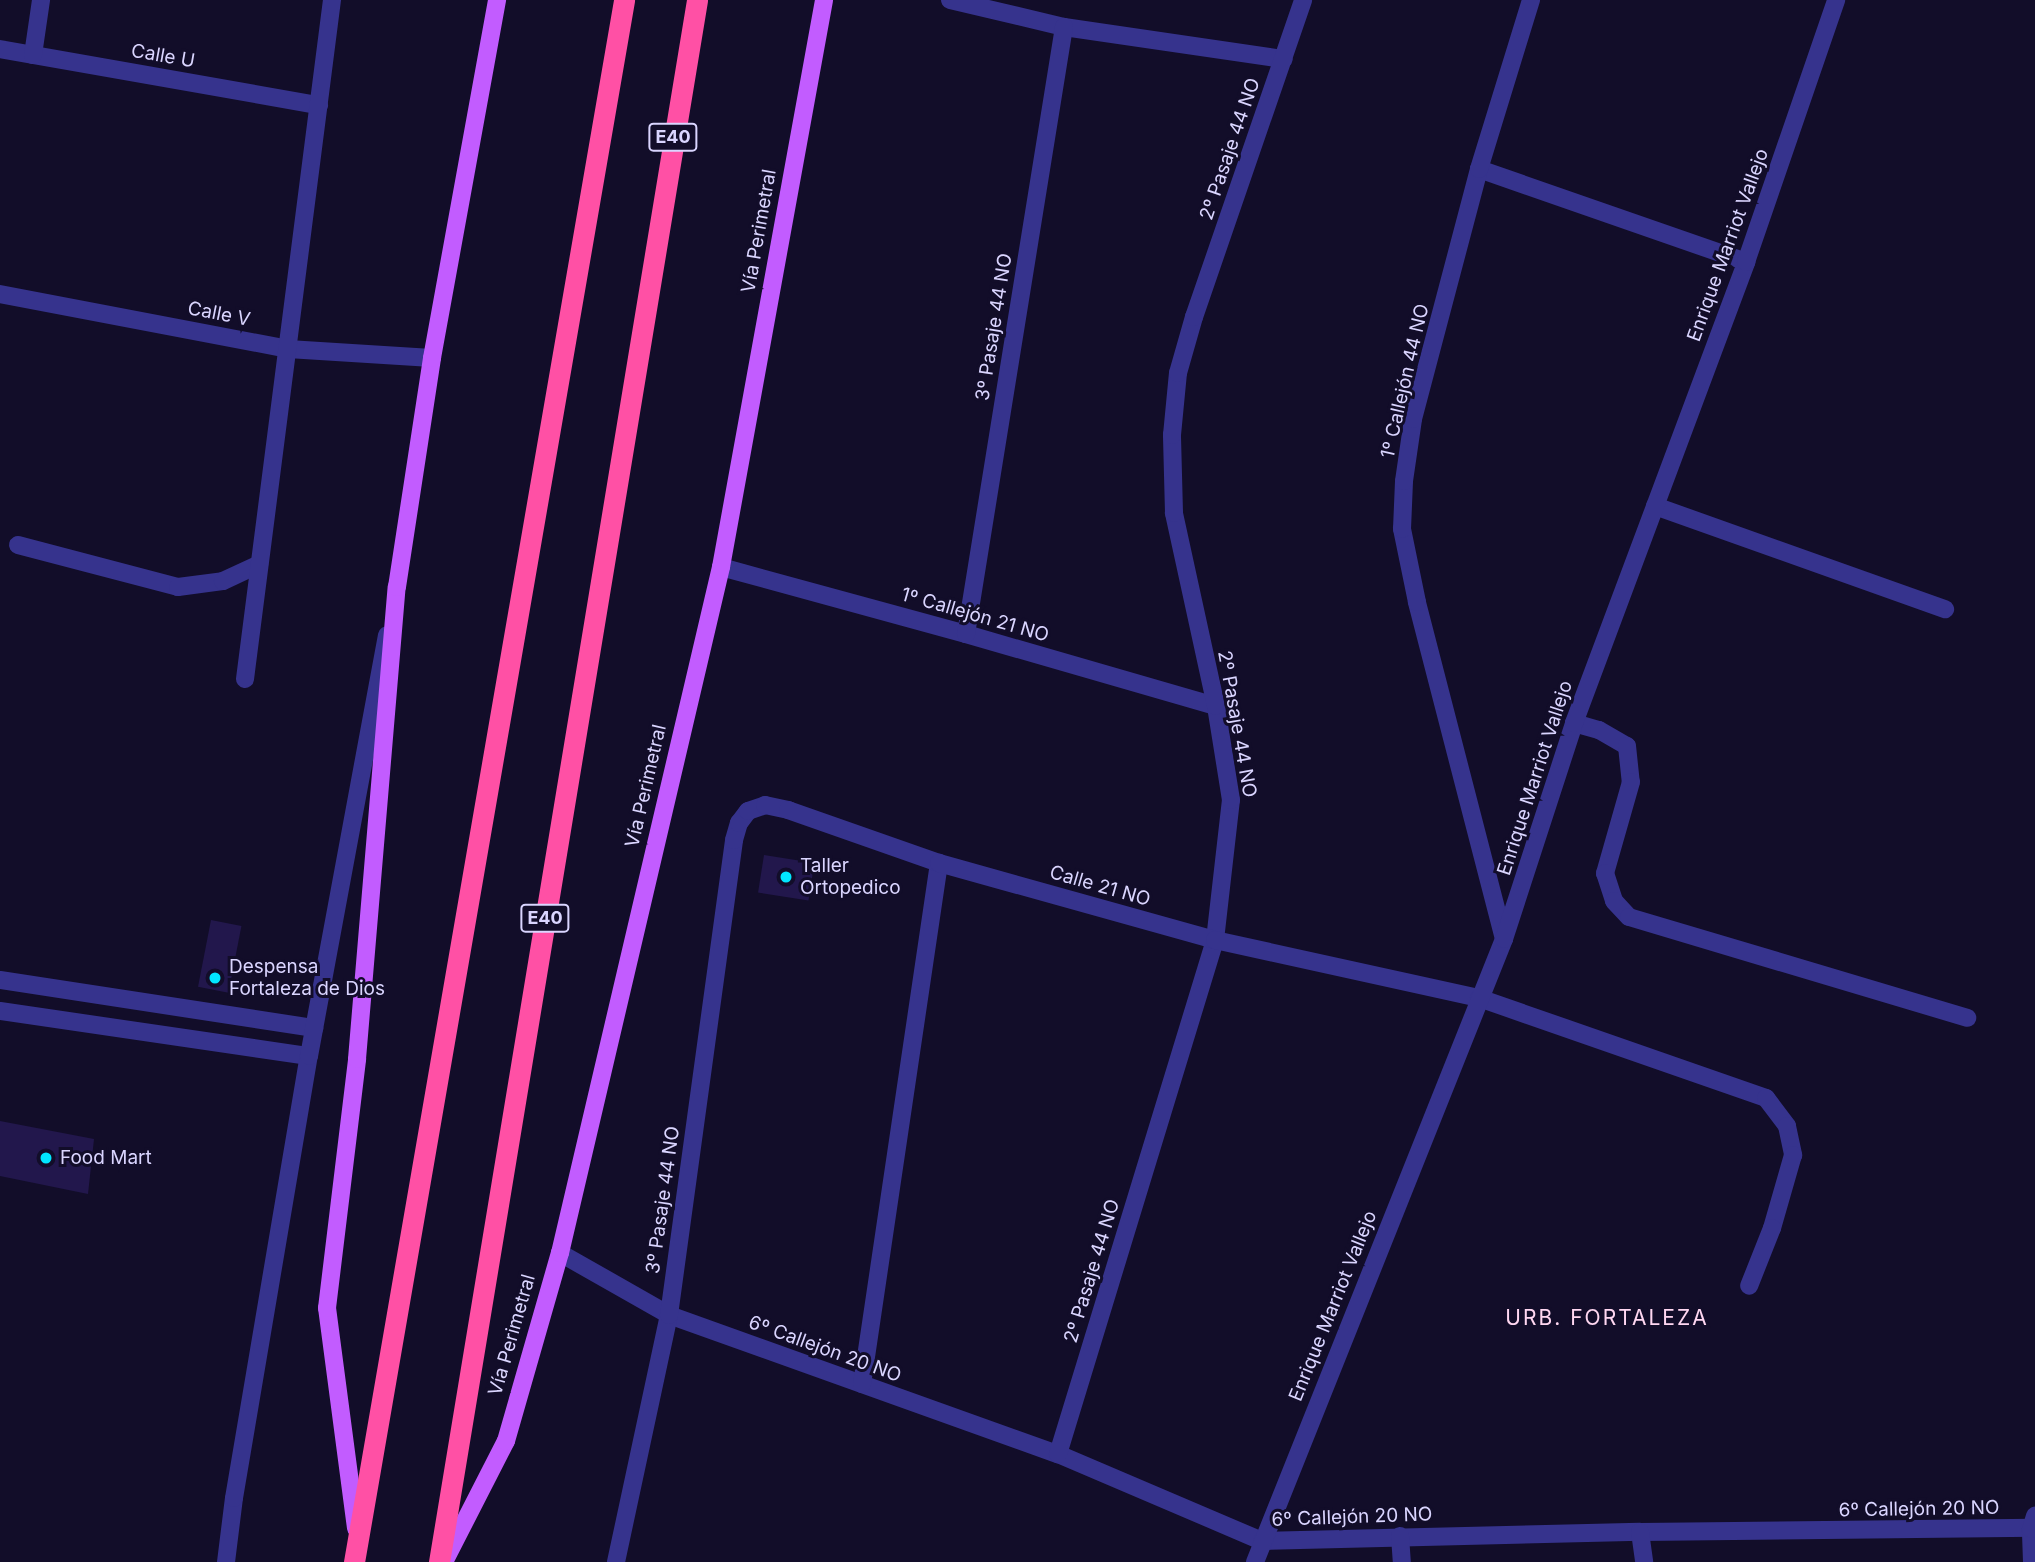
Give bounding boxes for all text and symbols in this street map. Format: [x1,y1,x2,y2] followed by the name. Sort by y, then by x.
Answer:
[129,39,197,73] street label: Calle U
[1195,75,1265,223] street label: 2º Pasaje 44 NO
[647,122,699,152] road number: E40
[1683,146,1773,344] street label: Enrique Marriot Vallejo
[737,167,781,295] street label: Vía Perimetral
[971,252,1017,402] street label: 3º Pasaje 44 NO
[186,297,252,331] street label: Calle V
[1376,302,1434,460] street label: 1º Callejón 44 NO
[899,583,1051,647] street label: 1º Callejón 21 NO
[1213,649,1261,799] street label: 2º Pasaje 44 NO
[1493,678,1577,878] street label: Enrique Marriot Vallejo
[621,722,671,850] street label: Vía Perimetral
[800,855,901,899] place label: Taller Ortopedico
[1047,861,1153,911] street label: Calle 21 NO
[778,869,794,885] marker: Taller Ortopedico
[519,903,571,932] road number: E40
[229,956,385,1000] place label: Despensa Fortaleza de Dios
[207,970,223,986] marker: Despensa Fortaleza de Dios
[641,1125,685,1275] street label: 3º Pasaje 44 NO
[60,1147,152,1169] place label: Food Mart
[38,1150,54,1166] marker: Food Mart
[1059,1197,1125,1345] street label: 2º Pasaje 44 NO
[1284,1207,1382,1405] street label: Enrique Marriot Vallejo
[484,1272,540,1398] street label: Vía Perimetral
[1507,1305,1707,1331] district label: URB. FORTALEZA
[746,1311,904,1387] street label: 6º Callejón 20 NO
[1838,1496,2000,1522] street label: 6º Callejón 20 NO
[1271,1503,1433,1531] street label: 6º Callejón 20 NO

